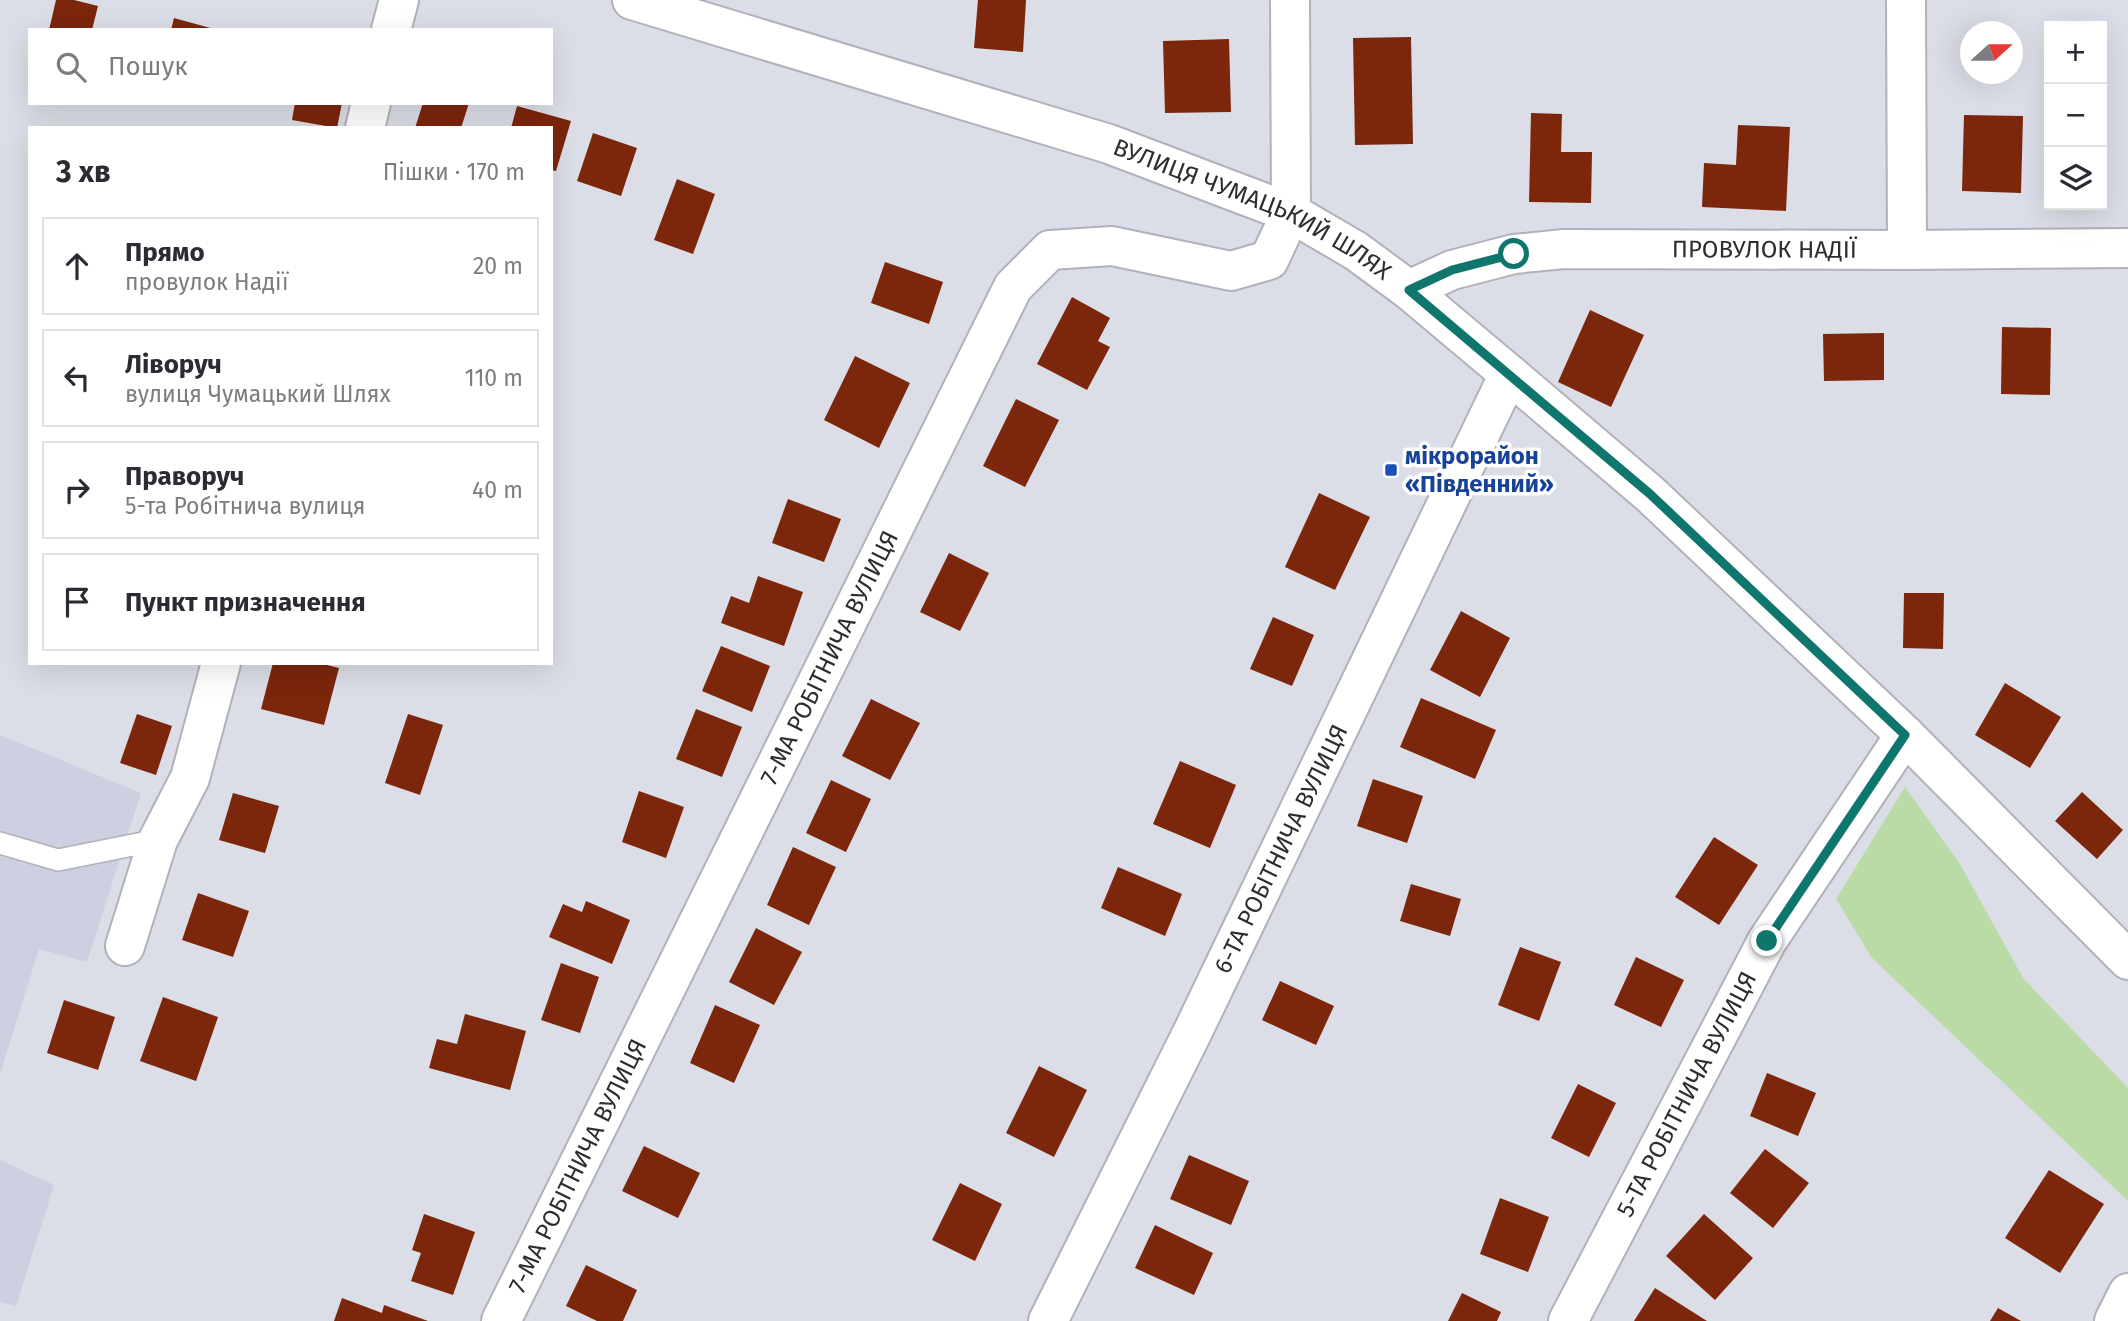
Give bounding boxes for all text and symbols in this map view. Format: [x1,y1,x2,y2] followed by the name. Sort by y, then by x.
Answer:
[1960,21,2023,84] north arrow
[2044,21,2107,210] map controls
[2044,21,2107,84] button: +
[28,28,553,105] search box
[52,48,90,86] icon: search
[108,51,188,82] text: Пошук
[2044,84,2107,147] button: −
[1109,133,1396,286] street label: ВУЛИЦЯ ЧУМАЦЬКИЙ ШЛЯХ
[2044,147,2107,210] button: layers
[56,154,111,190] text: 3 хв
[383,158,525,186] text: Пішки · 170 m
[1672,235,1858,264] street label: ПРОВУЛОК НАДІЇ
[125,237,205,268] text: Прямо
[1498,238,1529,269] route start
[58,247,96,285] icon: ahead
[473,252,523,280] text: 20 m
[125,268,288,296] text: провулок Надії
[125,349,222,380] text: Ліворуч
[58,359,96,397] icon: left
[465,364,523,392] text: 110 m
[125,380,391,408] text: вулиця Чумацький Шлях
[1405,442,1554,498] place label: мікрорайон «Південний»
[125,461,244,492] text: Праворуч
[1383,462,1399,478] marker: мікрорайон «Південний»
[58,471,96,509] icon: right
[472,476,523,504] text: 40 m
[125,492,365,520] text: 5-та Робітнича вулиця
[755,526,904,789] street label: 7-МА РОБІТНИЧА ВУЛИЦЯ
[58,583,96,621] icon: arrive
[125,587,366,618] text: Пункт призначення
[1209,720,1353,978] street label: 6-ТА РОБІТНИЧА ВУЛИЦЯ
[1751,925,1782,956] route end
[1611,967,1762,1221] street label: 5-ТА РОБІТНИЧА ВУЛИЦЯ
[503,1034,652,1298] street label: 7-МА РОБІТНИЧА ВУЛИЦЯ

